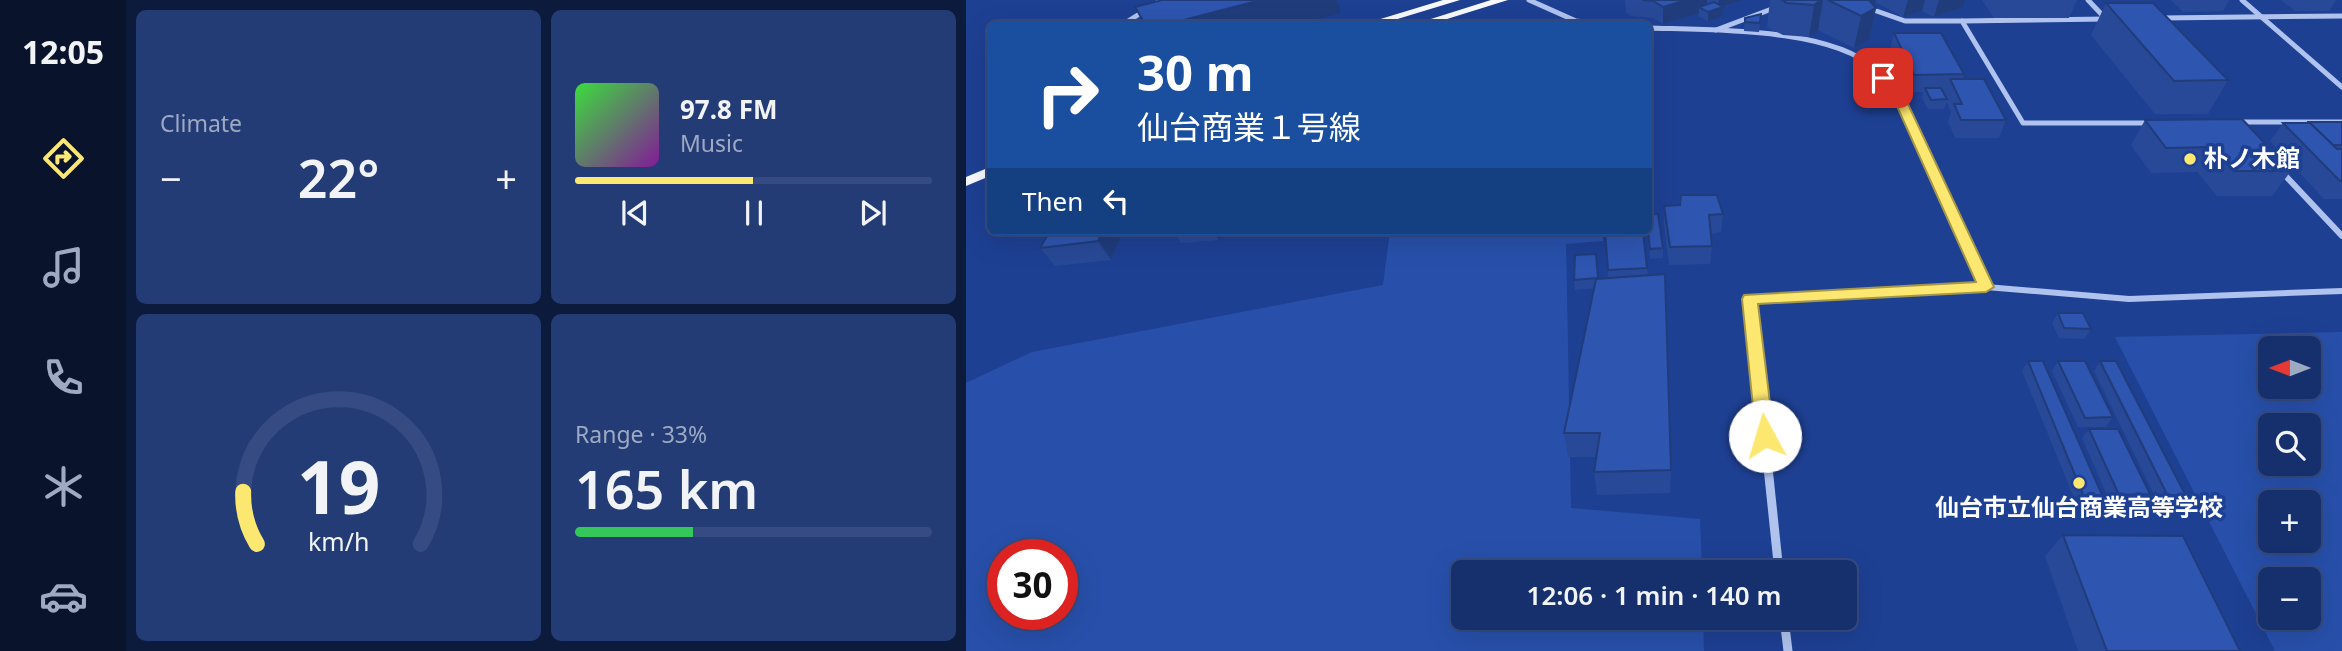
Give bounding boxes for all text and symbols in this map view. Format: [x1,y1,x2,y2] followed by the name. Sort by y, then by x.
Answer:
[22,30,104,73] text: 12:05
[1137,39,1254,105] text: 30 m
[1853,48,1913,108] pin
[1022,49,1113,140] icon: right
[1864,59,1902,97] icon: arrive
[680,91,777,127] text: 97.8 FM
[1137,105,1361,148] text: 仙台商業１号線
[160,107,242,139] text: Climate
[680,127,743,159] text: Music
[39,134,88,183] icon: directions
[2204,141,2300,174] place label: 朴ノ木館
[298,142,379,213] text: 22°
[2182,151,2198,167] marker: 朴ノ木館
[160,152,182,204] text: −
[495,152,517,204] text: +
[1097,182,1135,220] icon: left
[1022,183,1083,219] text: Then
[616,194,654,232] icon: previous
[735,194,773,232] icon: pause
[854,194,892,232] icon: next
[39,243,88,292] icon: music
[2258,336,2320,399] north arrow
[2258,336,2321,630] map controls
[39,353,88,402] icon: phone
[1728,399,1802,473] position arrow
[2258,413,2321,476] button: search
[575,418,707,450] text: Range · 33%
[297,436,380,535] text: 19
[575,453,758,524] text: 165 km
[39,462,88,511] icon: climate
[2071,475,2087,491] marker: 仙台市立仙台商業高等学校
[1935,490,2223,523] place label: 仙台市立仙台商業高等学校
[2258,490,2321,553] button: +
[308,523,369,557] text: km/h
[987,539,1078,630] speed limit sign: 30
[2258,567,2321,630] button: −
[39,572,88,621] icon: car
[1527,577,1781,613] text: 12:06 · 1 min · 140 m

